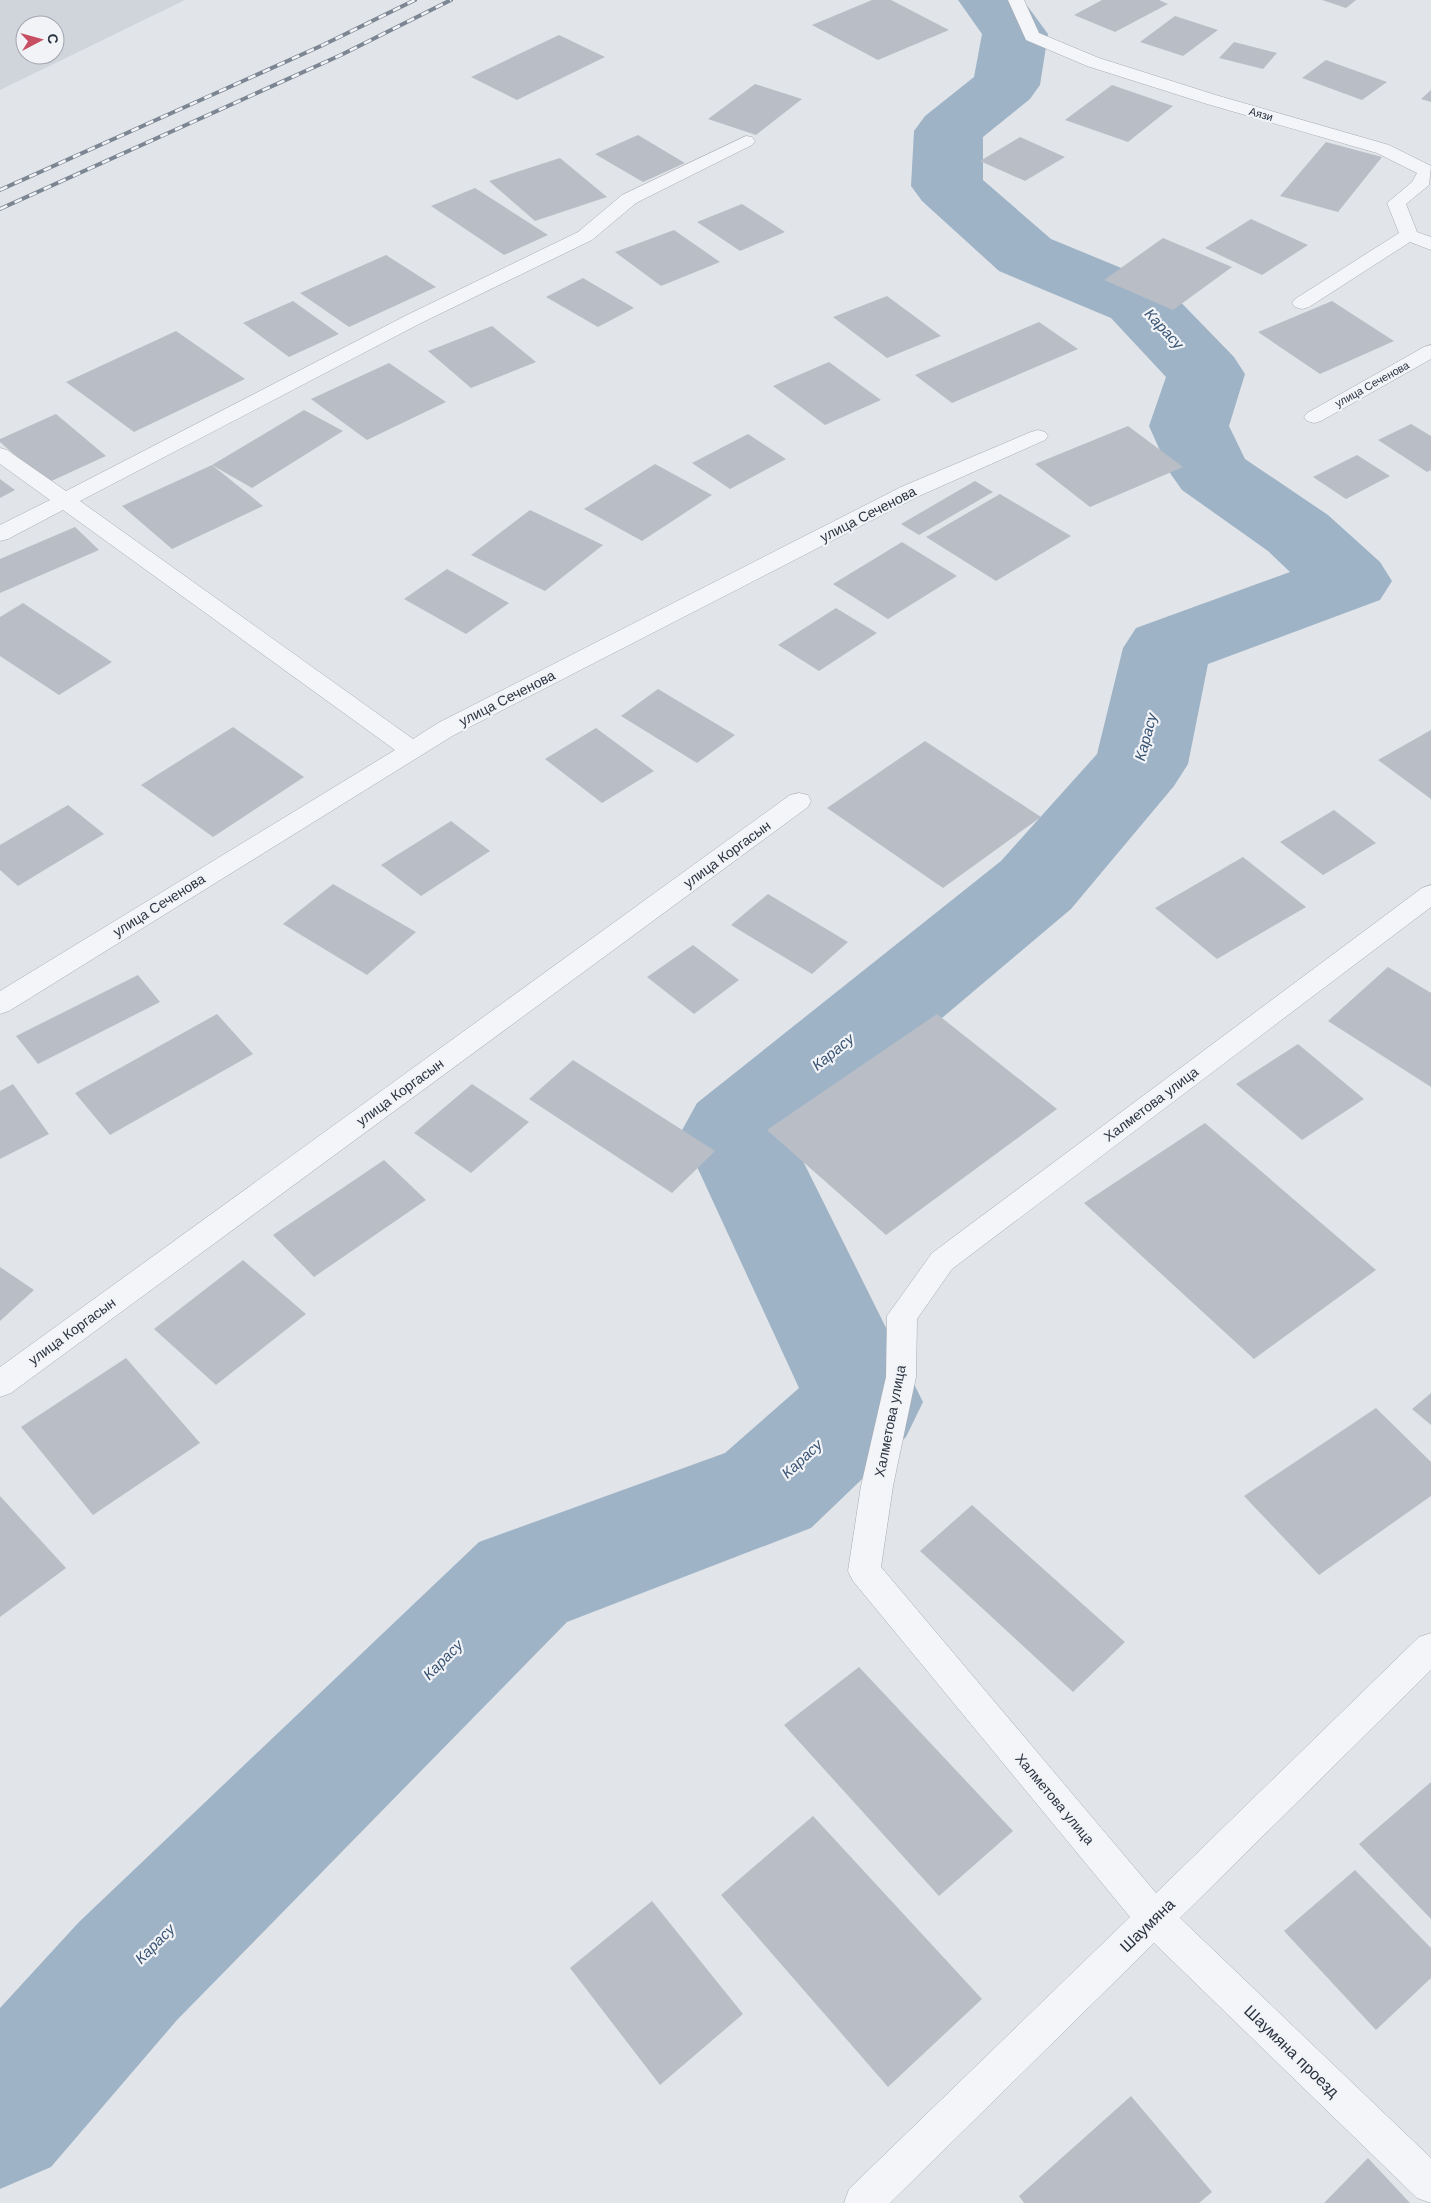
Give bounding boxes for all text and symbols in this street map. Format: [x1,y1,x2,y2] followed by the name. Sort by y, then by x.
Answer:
[15,15,65,65] north arrow
[44,33,61,45] text: С
[1248,105,1274,123] street label: Аязи
[1142,305,1188,353] water label: Карасу
[1333,358,1412,409] street label: улица Сеченова
[817,483,919,545] street label: улица Сеченова
[456,667,558,729] street label: улица Сеченова
[1131,710,1160,763] water label: Карасу
[680,817,774,891] street label: улица Коргасын
[110,870,208,940] street label: улица Сеченова
[808,1029,858,1074] water label: Карасу
[353,1055,447,1129] street label: улица Коргасын
[1101,1063,1201,1145] street label: Халметова улица
[25,1294,119,1368] street label: улица Коргасын
[871,1363,909,1478] street label: Халметова улица
[778,1435,826,1481] water label: Карасу
[419,1635,467,1683] water label: Карасу
[1012,1750,1098,1848] street label: Халметова улица
[1117,1895,1178,1955] street label: Шаумяна
[131,1919,179,1967] water label: Карасу
[1241,2002,1343,2101] street label: Шаумяна проезд

